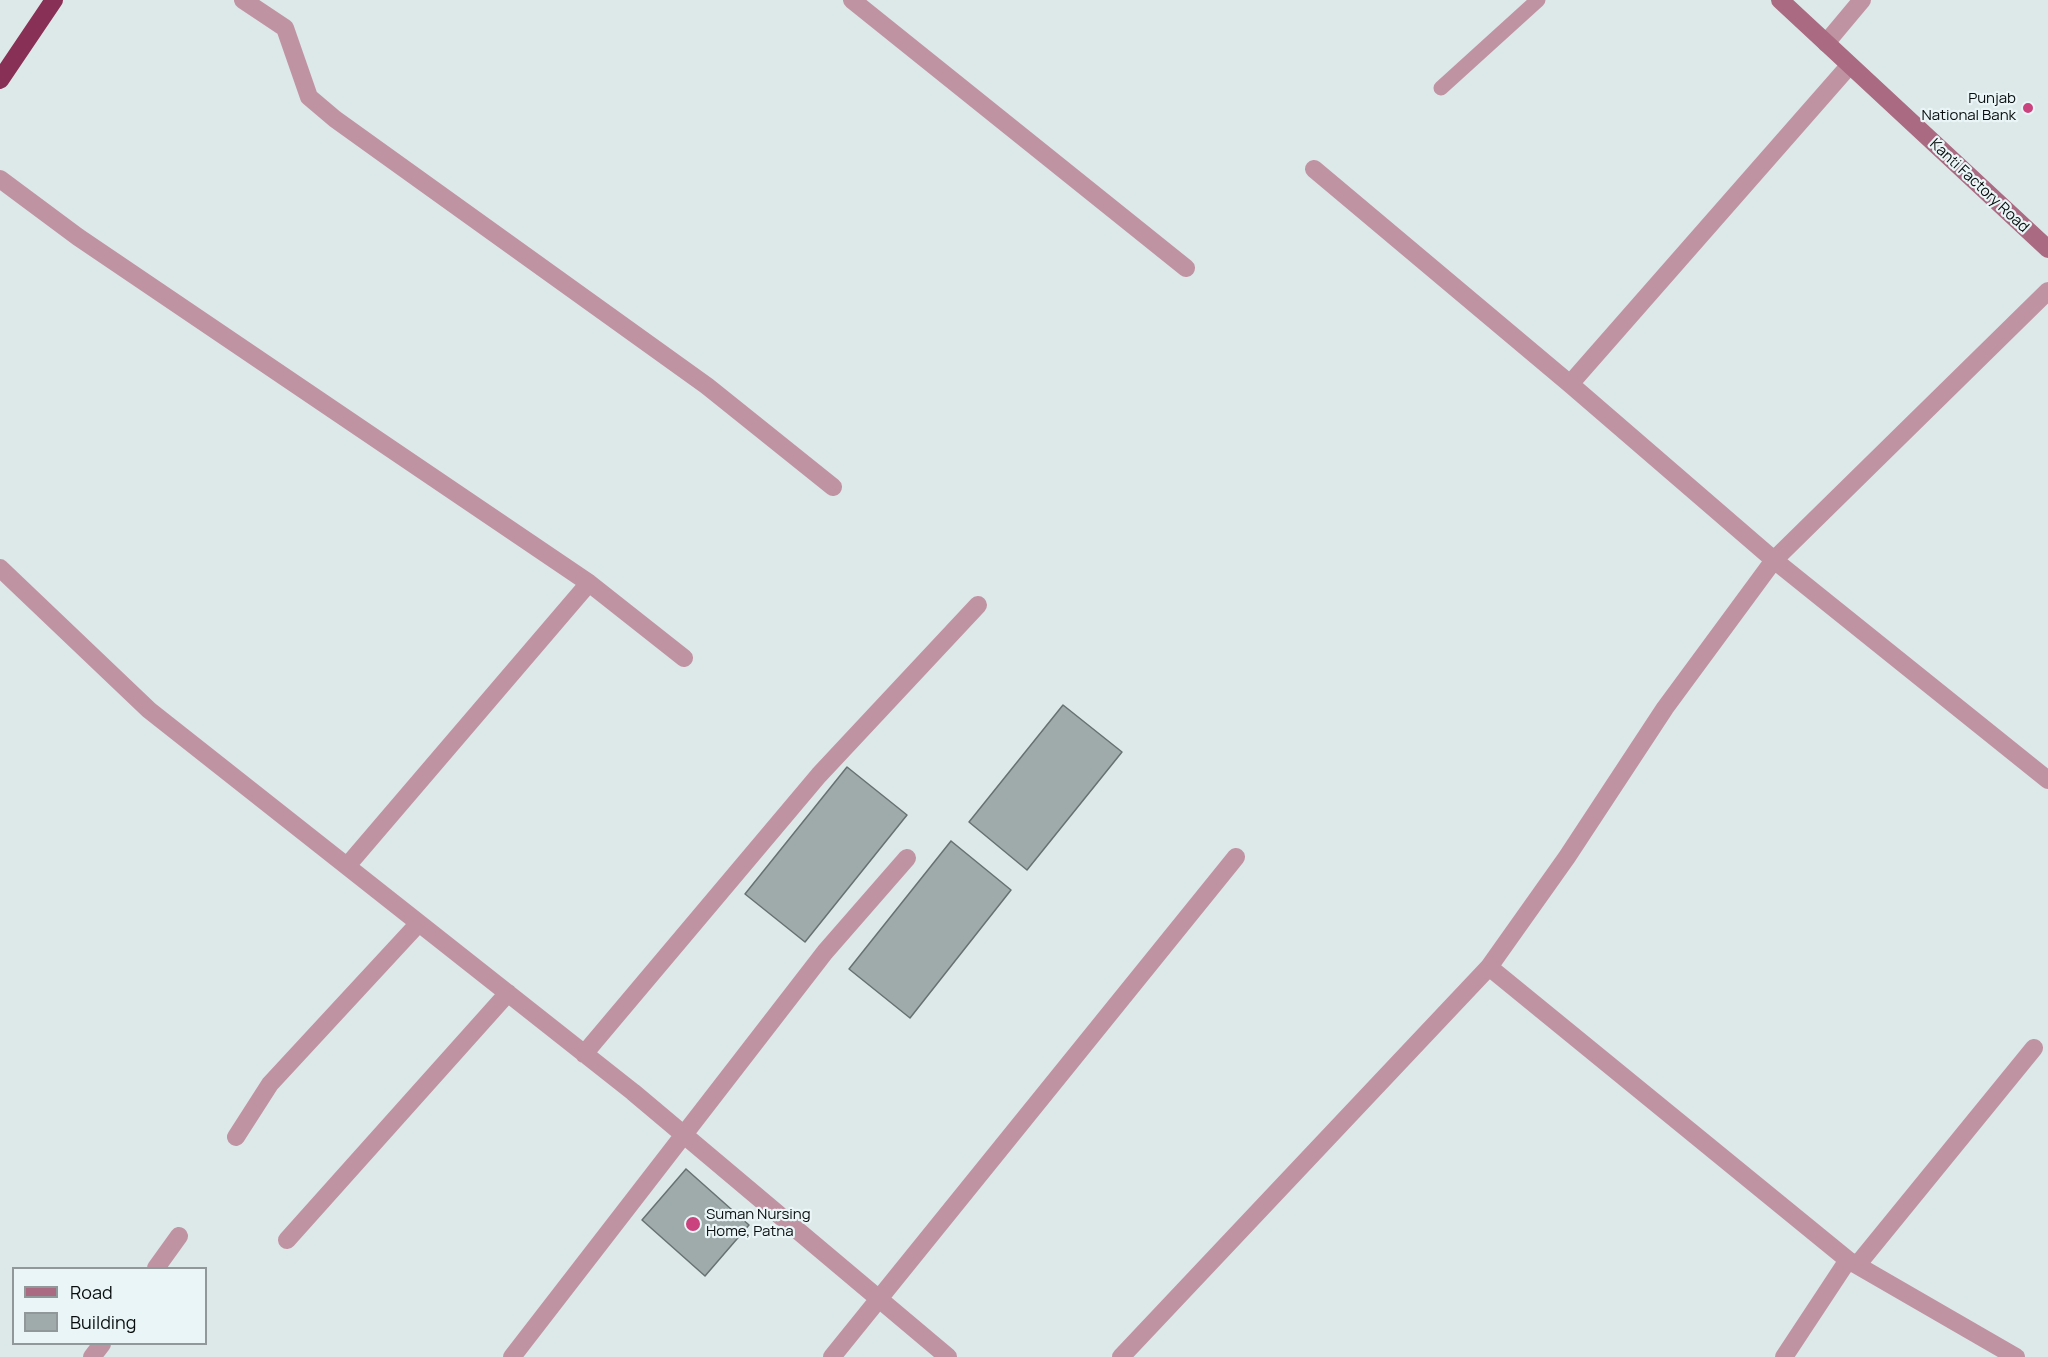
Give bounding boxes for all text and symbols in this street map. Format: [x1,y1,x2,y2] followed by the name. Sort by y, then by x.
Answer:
[1921,90,2016,125] place label: Punjab National Bank
[2021,101,2035,115] marker: Punjab National Bank
[1926,135,2032,237] street label: Kanti Factory Road
[706,1206,811,1241] place label: Suman Nursing Home, Patna
[684,1215,702,1233] marker: Suman Nursing Home, Patna
[12,1267,207,1345] legend
[70,1280,113,1304] text: Road
[70,1310,136,1334] text: Building

